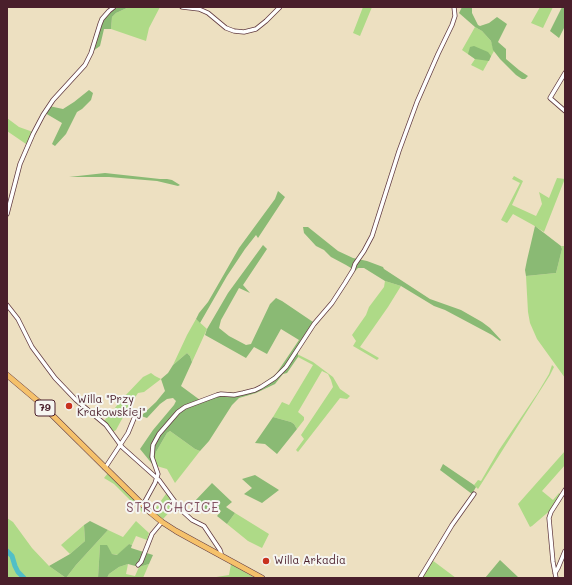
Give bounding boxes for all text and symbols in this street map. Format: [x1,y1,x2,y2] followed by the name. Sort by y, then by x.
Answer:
[77,393,146,419] place label: Willa "Przy Krakowskiej"
[35,400,55,416] road number: 79
[64,401,74,411] marker: Willa "Przy Krakowskiej"
[126,500,220,516] district label: STROCHCICE
[274,554,346,568] place label: Willa Arkadia
[261,556,271,566] marker: Willa Arkadia

